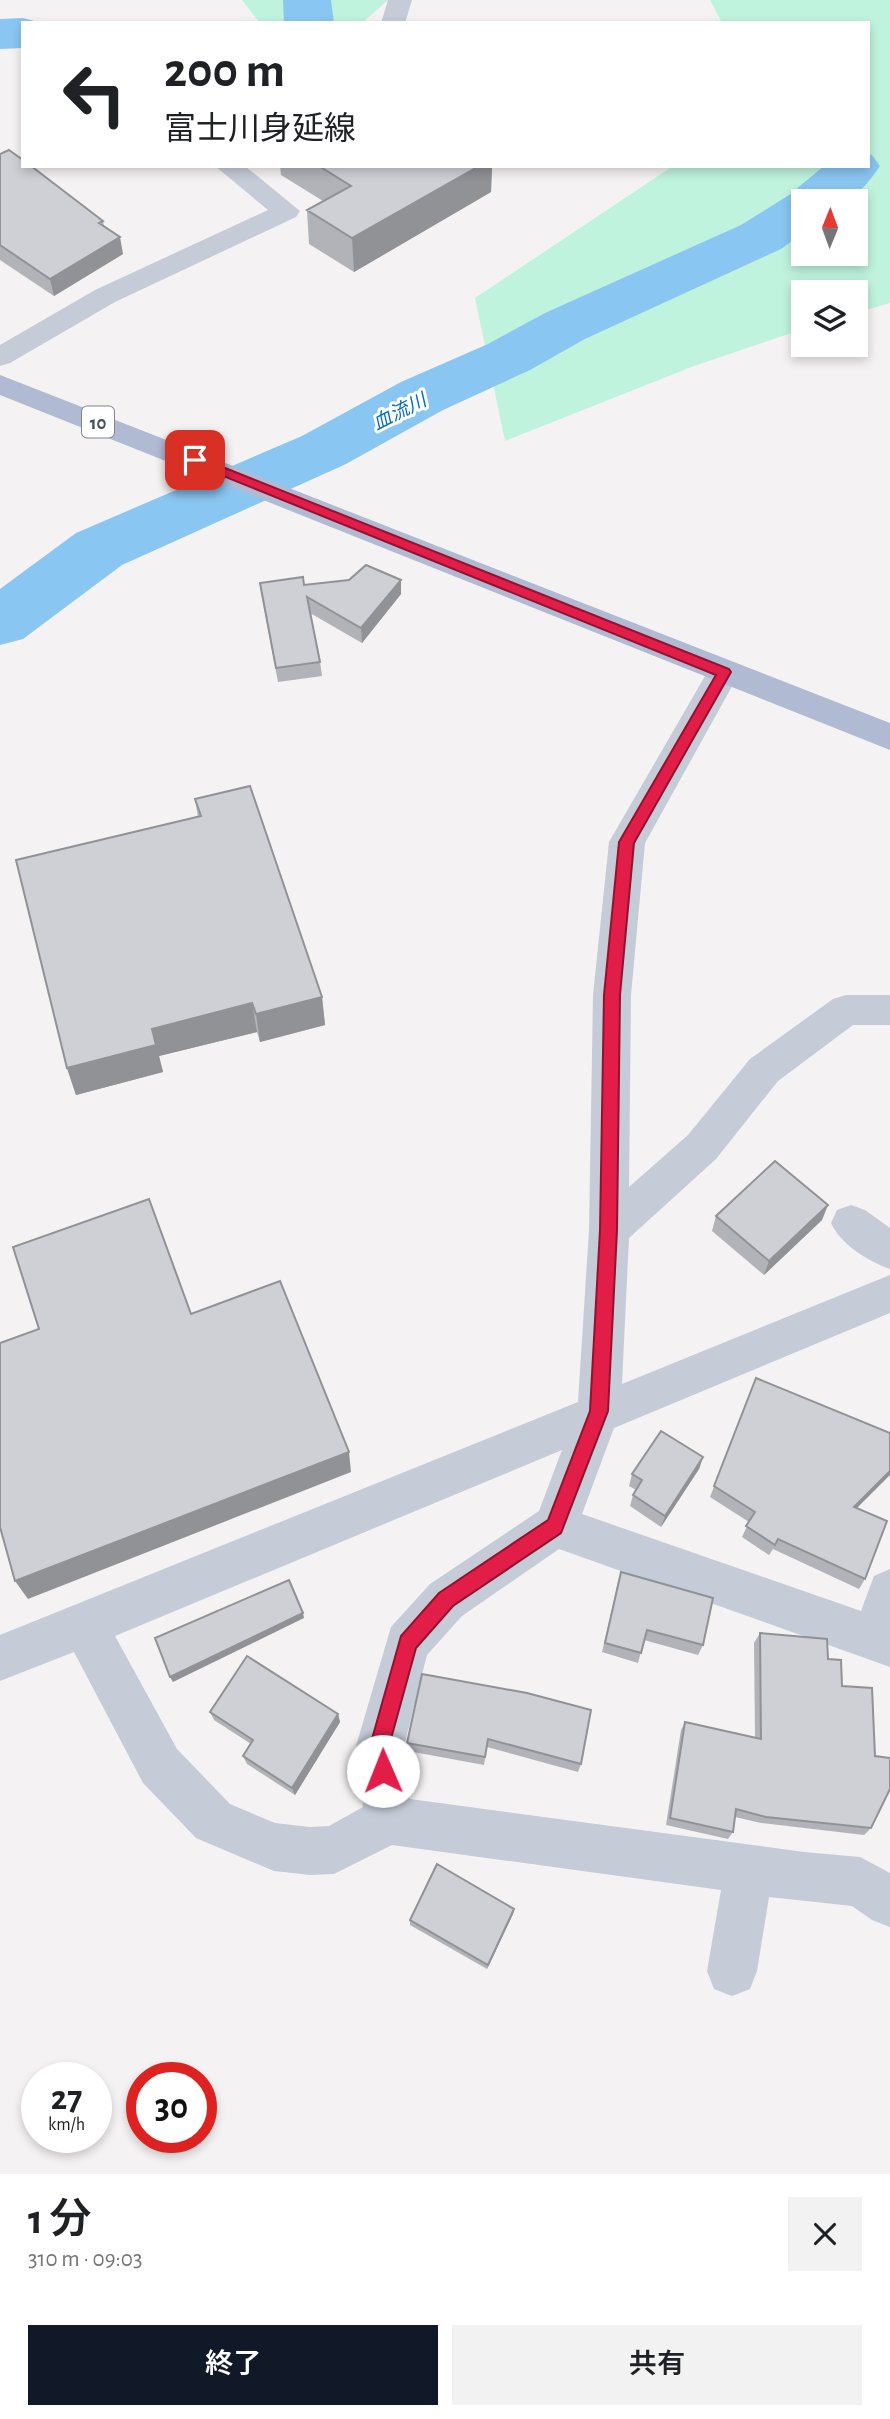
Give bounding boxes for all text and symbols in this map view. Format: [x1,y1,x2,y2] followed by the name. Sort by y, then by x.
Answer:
[164,47,285,96] text: 200 m
[49,49,140,140] icon: left
[164,113,356,145] text: 富士川身延線
[791,189,868,266] north arrow
[791,189,868,357] map controls
[791,280,868,357] button: layers
[370,389,431,434] water label: 血流川
[82,406,114,438] road number: 10
[165,430,225,490] pin
[176,441,214,479] icon: arrive
[346,1734,420,1808] position arrow
[126,2062,217,2153] speed limit sign: 30
[51,2081,82,2116] text: 27
[48,2116,85,2134] text: km/h
[788,2197,862,2271] button: close
[28,2199,91,2241] text: 1 分
[28,2248,142,2271] text: 310 m · 09:03
[28,2325,438,2405] button: 終了
[452,2325,862,2405] button: 共有

